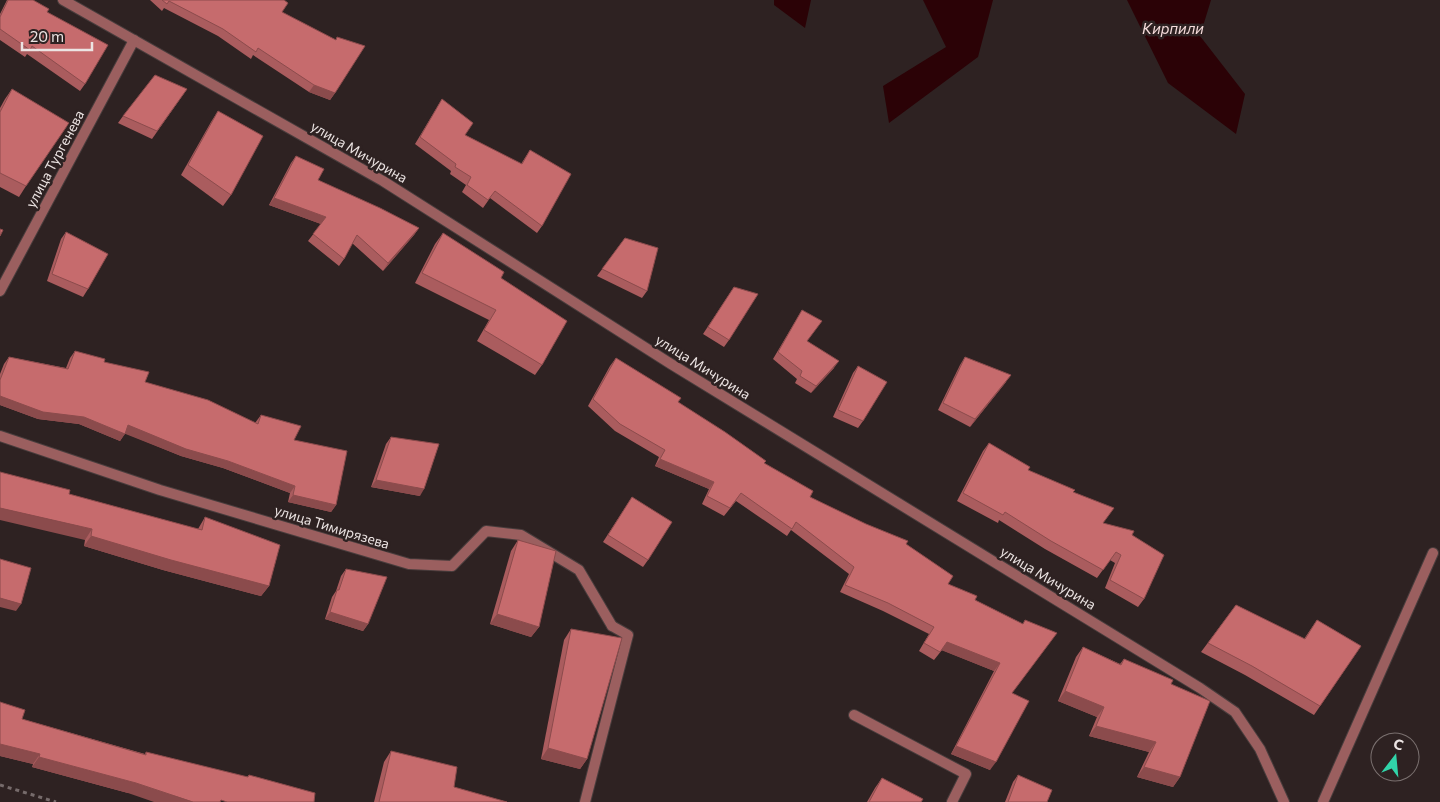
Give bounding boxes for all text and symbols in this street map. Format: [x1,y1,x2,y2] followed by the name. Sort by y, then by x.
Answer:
[1142,19,1204,37] water label: Кирпили
[22,20,92,52] scale bar
[30,27,64,45] text: 20 m
[22,107,87,210] street label: улица Тургенева
[308,117,411,186] street label: улица Мичурина
[653,331,754,403] street label: улица Мичурина
[273,501,392,552] street label: улица Тимирязева
[997,542,1099,613] street label: улица Мичурина
[1370,732,1420,782] north arrow
[1392,735,1406,754] text: С

